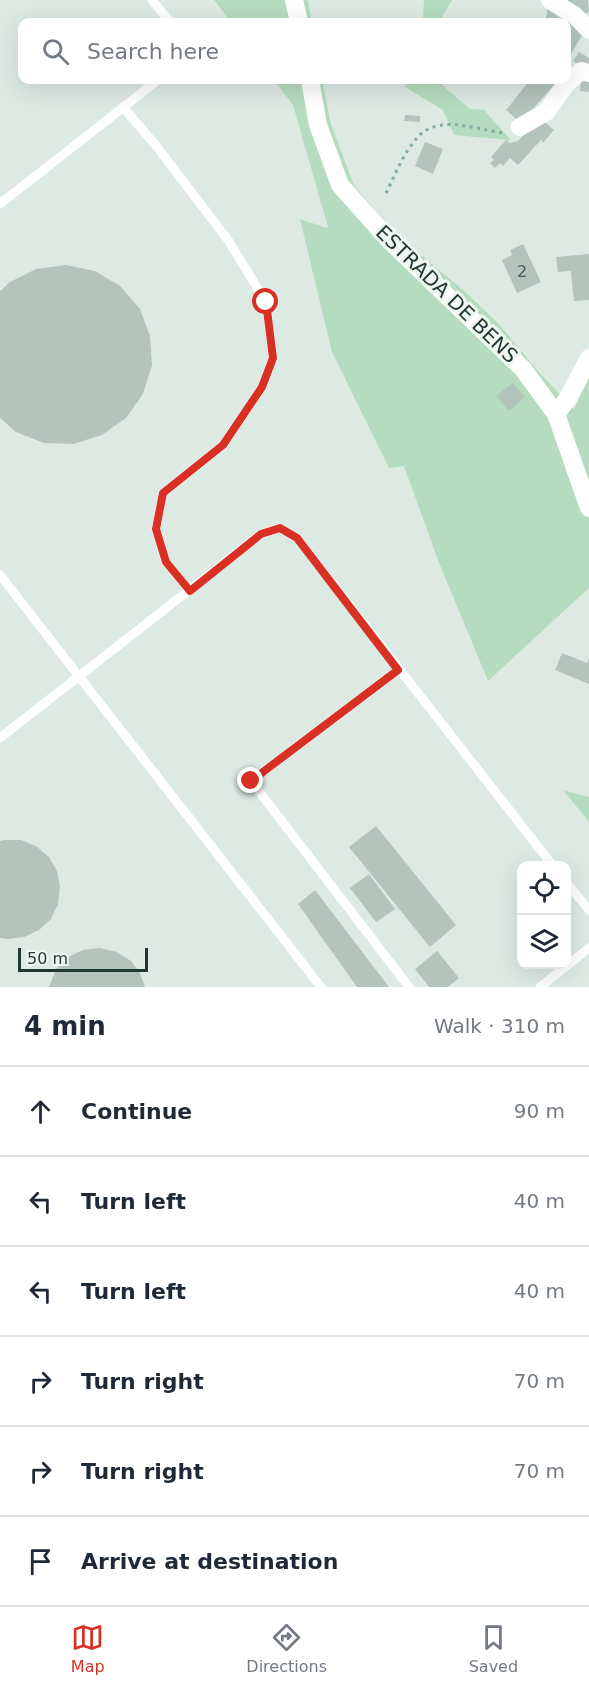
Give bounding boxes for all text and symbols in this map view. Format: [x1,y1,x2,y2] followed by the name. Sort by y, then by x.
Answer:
[18,18,571,84] search box
[39,35,72,68] icon: search
[87,39,219,64] text: Search here
[371,220,523,368] street label: ESTRADA DE BENS
[517,262,527,281] house number: 2
[252,288,278,314] route start
[237,767,263,793] route end
[517,861,571,969] map controls
[517,861,571,915] button: locate
[517,915,571,969] button: layers
[18,945,148,972] scale bar
[27,949,68,968] text: 50 m
[24,1011,106,1041] text: 4 min
[434,1014,565,1038] text: Walk · 310 m
[24,1095,57,1128] icon: ahead
[81,1099,192,1124] text: Continue
[514,1099,565,1123] text: 90 m
[24,1185,57,1218] icon: left
[81,1189,186,1214] text: Turn left
[514,1189,565,1213] text: 40 m
[24,1275,57,1308] icon: left
[81,1279,186,1304] text: Turn left
[514,1279,565,1303] text: 40 m
[24,1365,57,1398] icon: right
[81,1369,204,1394] text: Turn right
[514,1369,565,1393] text: 70 m
[24,1455,57,1488] icon: right
[81,1459,204,1484] text: Turn right
[514,1459,565,1483] text: 70 m
[24,1545,57,1578] icon: arrive
[81,1549,338,1574] text: Arrive at destination
[71,1621,105,1676] tab: Map
[246,1621,327,1676] tab: Directions
[469,1621,518,1676] tab: Saved

